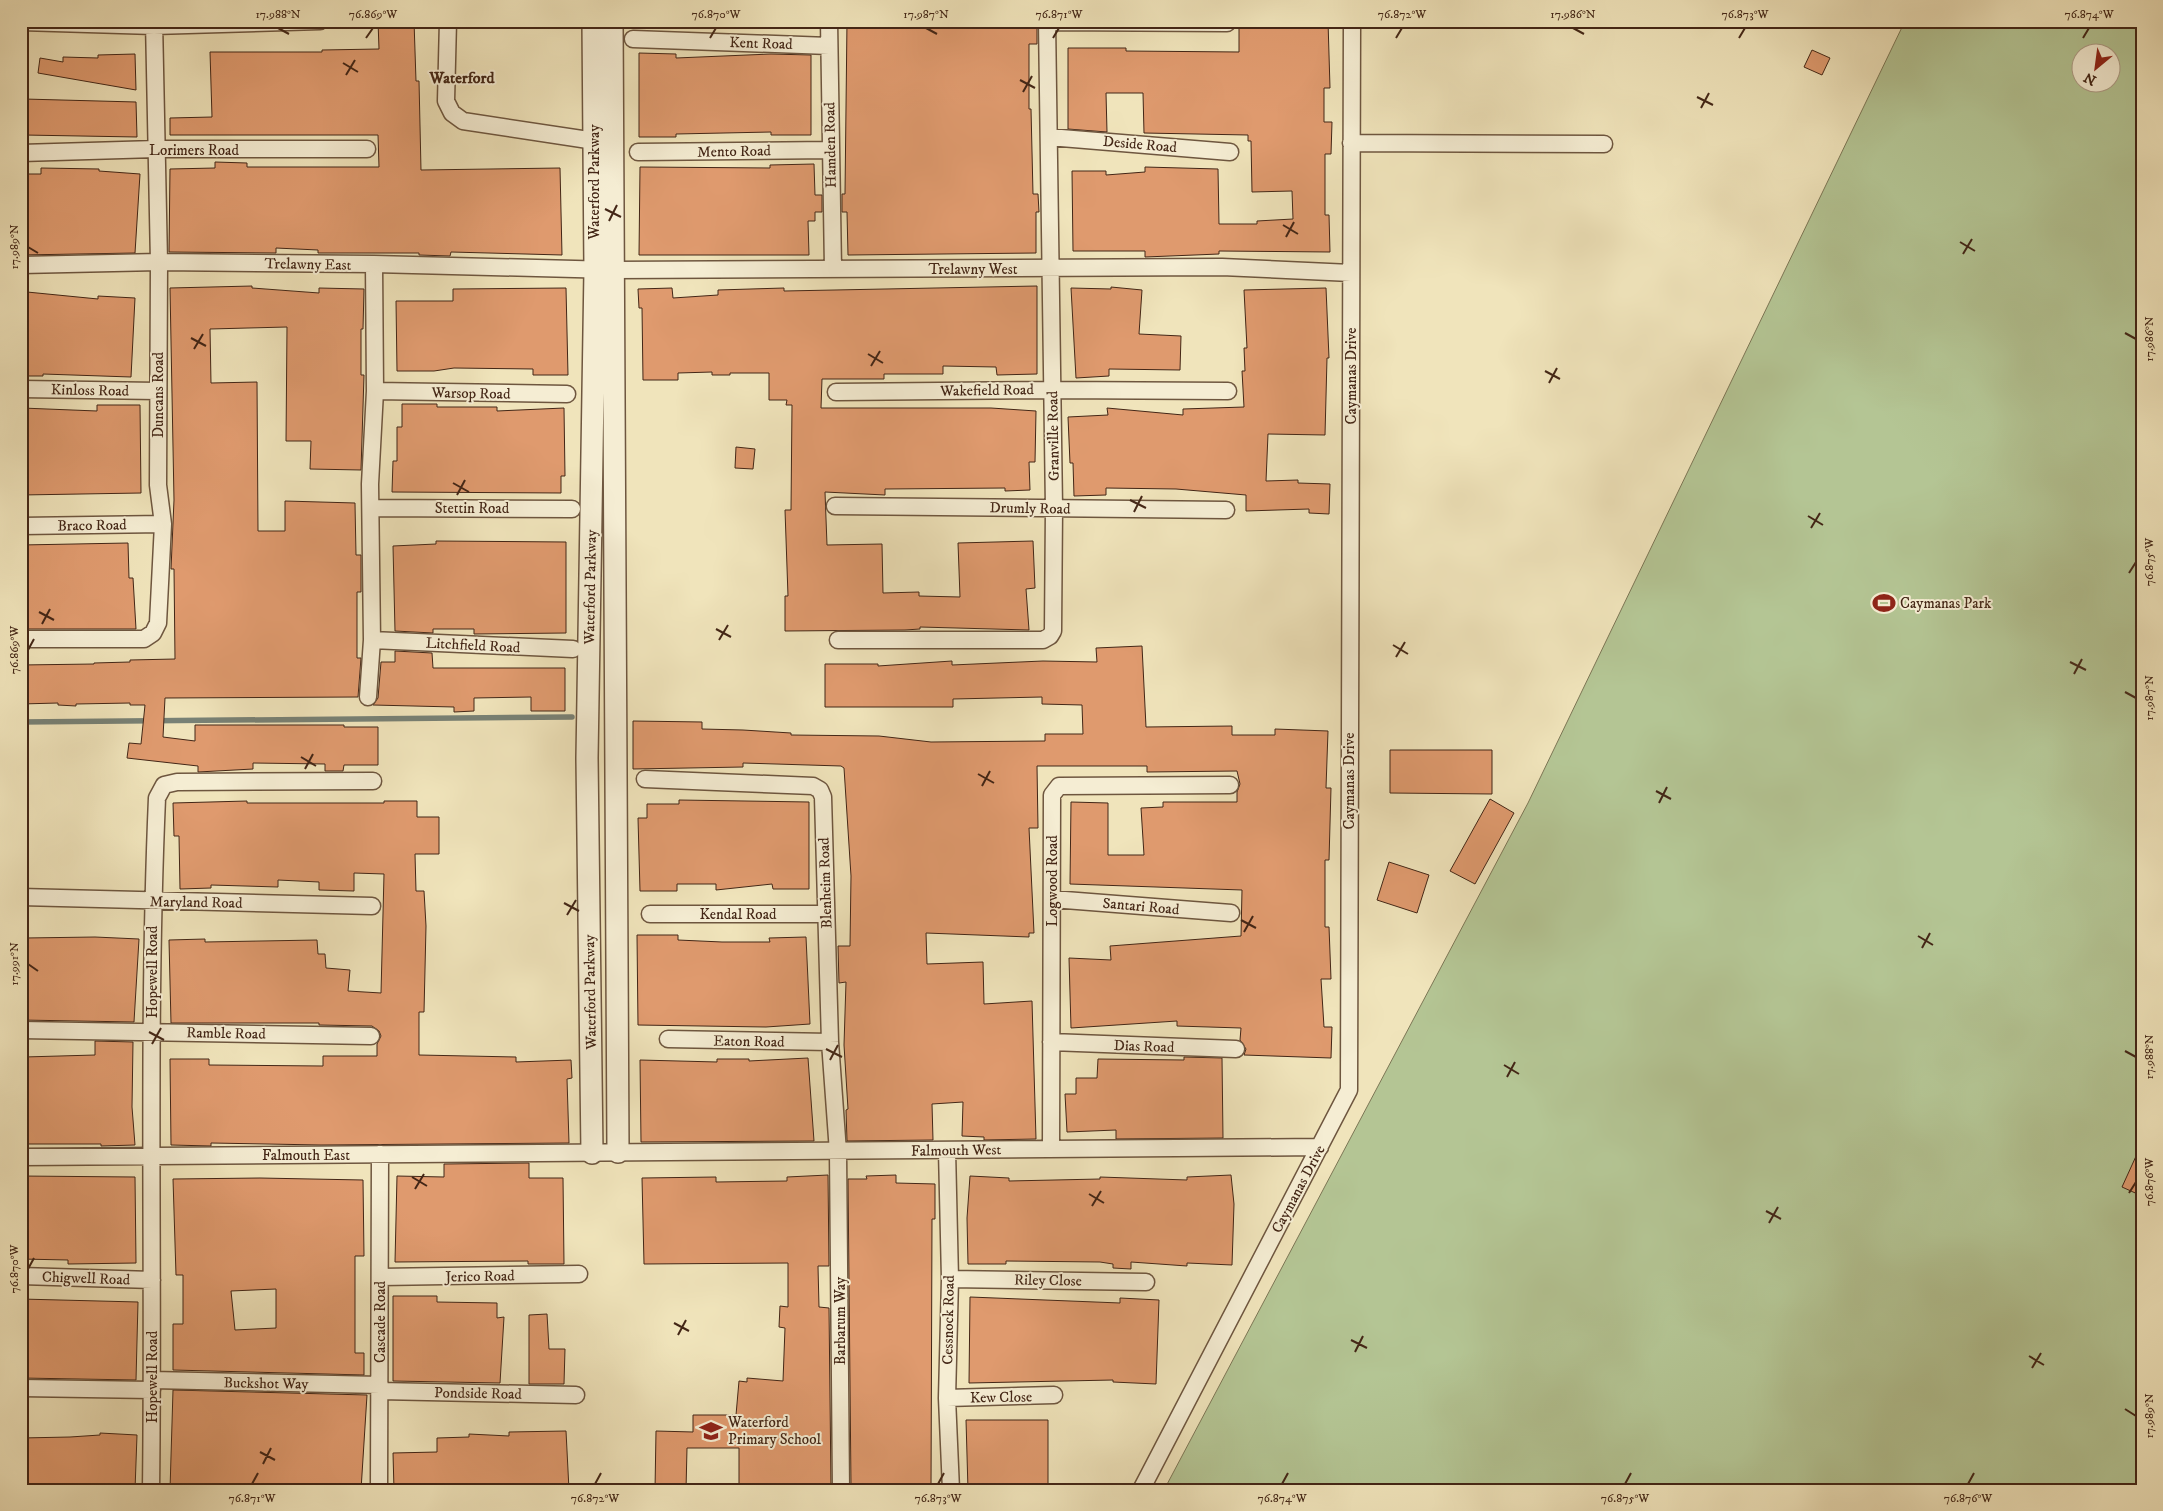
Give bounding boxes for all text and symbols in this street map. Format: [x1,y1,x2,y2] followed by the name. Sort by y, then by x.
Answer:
[255,7,301,22] text: 17.988°N
[349,7,398,22] text: 76.869°W
[692,7,742,22] text: 76.870°W
[903,7,949,22] text: 17.987°N
[1036,7,1083,22] text: 76.871°W
[1378,7,1427,22] text: 76.872°W
[1550,7,1596,22] text: 17.986°N
[1722,7,1770,22] text: 76.873°W
[2064,7,2115,22] text: 76.874°W
[729,33,794,54] street label: Kent Road
[2070,42,2120,92] north arrow
[429,68,495,88] district label: Waterford
[2080,68,2100,89] text: N
[820,101,841,188] street label: Hamden Road
[585,124,604,241] street label: Waterford Parkway
[1102,132,1178,157] street label: Deside Road
[149,141,239,160] street label: Lorimers Road
[697,141,772,162] street label: Mento Road
[7,224,22,270] text: 17.989°N
[264,254,352,275] street label: Trelawny East
[928,260,1018,279] street label: Trelawny West
[2142,316,2157,362] text: 17.986°N
[1342,328,1361,424] street label: Caymanas Drive
[149,351,168,438] street label: Duncans Road
[51,380,130,401] street label: Kinloss Road
[939,380,1035,401] street label: Wakefield Road
[430,383,511,404] street label: Warsop Road
[1043,390,1064,481] street label: Granville Road
[989,498,1071,519] street label: Drumly Road
[435,499,510,518] street label: Stettin Road
[57,515,127,536] street label: Braco Road
[580,528,601,646] street label: Waterford Parkway
[2142,537,2157,586] text: 76.875°W
[1871,590,1897,616] sports icon: Caymanas Park
[1900,594,1992,613] place label: Caymanas Park
[7,625,22,674] text: 76.869°W
[425,634,521,657] street label: Litchfield Road
[2142,675,2157,721] text: 17.987°N
[1340,733,1359,829] street label: Caymanas Drive
[1043,835,1062,927] street label: Logwood Road
[814,836,837,929] street label: Blenheim Road
[149,892,243,913] street label: Maryland Road
[1102,894,1181,919] street label: Santari Road
[699,905,777,924] street label: Kendal Road
[143,925,162,1018] street label: Hopewell Road
[580,933,601,1051] street label: Waterford Parkway
[7,942,22,986] text: 17.991°N
[186,1023,266,1044] street label: Ramble Road
[713,1031,785,1052] street label: Eaton Road
[2142,1034,2157,1080] text: 17.988°N
[1113,1036,1175,1057] street label: Dias Road
[911,1140,1002,1161] street label: Falmouth West
[1267,1142,1330,1236] street label: Caymanas Drive
[262,1146,350,1165] street label: Falmouth East
[2142,1157,2157,1206] text: 76.876°W
[7,1243,22,1293] text: 76.870°W
[443,1266,515,1287] street label: Jerico Road
[41,1267,131,1290] street label: Chigwell Road
[1014,1270,1082,1291] street label: Riley Close
[938,1275,959,1365] street label: Cessnock Road
[831,1276,850,1365] street label: Barbarum Way
[371,1280,390,1363] street label: Cascade Road
[143,1330,162,1423] street label: Hopewell Road
[223,1373,310,1394] street label: Buckshot Way
[434,1383,523,1404] street label: Pondside Road
[970,1387,1032,1408] street label: Kew Close
[2142,1393,2157,1439] text: 17.989°N
[727,1413,821,1449] place label: Waterford Primary School
[698,1418,724,1444] school or university icon: Waterford Primary School
[229,1491,276,1506] text: 76.871°W
[571,1491,620,1506] text: 76.872°W
[915,1491,963,1506] text: 76.873°W
[1257,1491,1308,1506] text: 76.874°W
[1601,1491,1650,1506] text: 76.875°W
[1944,1491,1993,1506] text: 76.876°W

